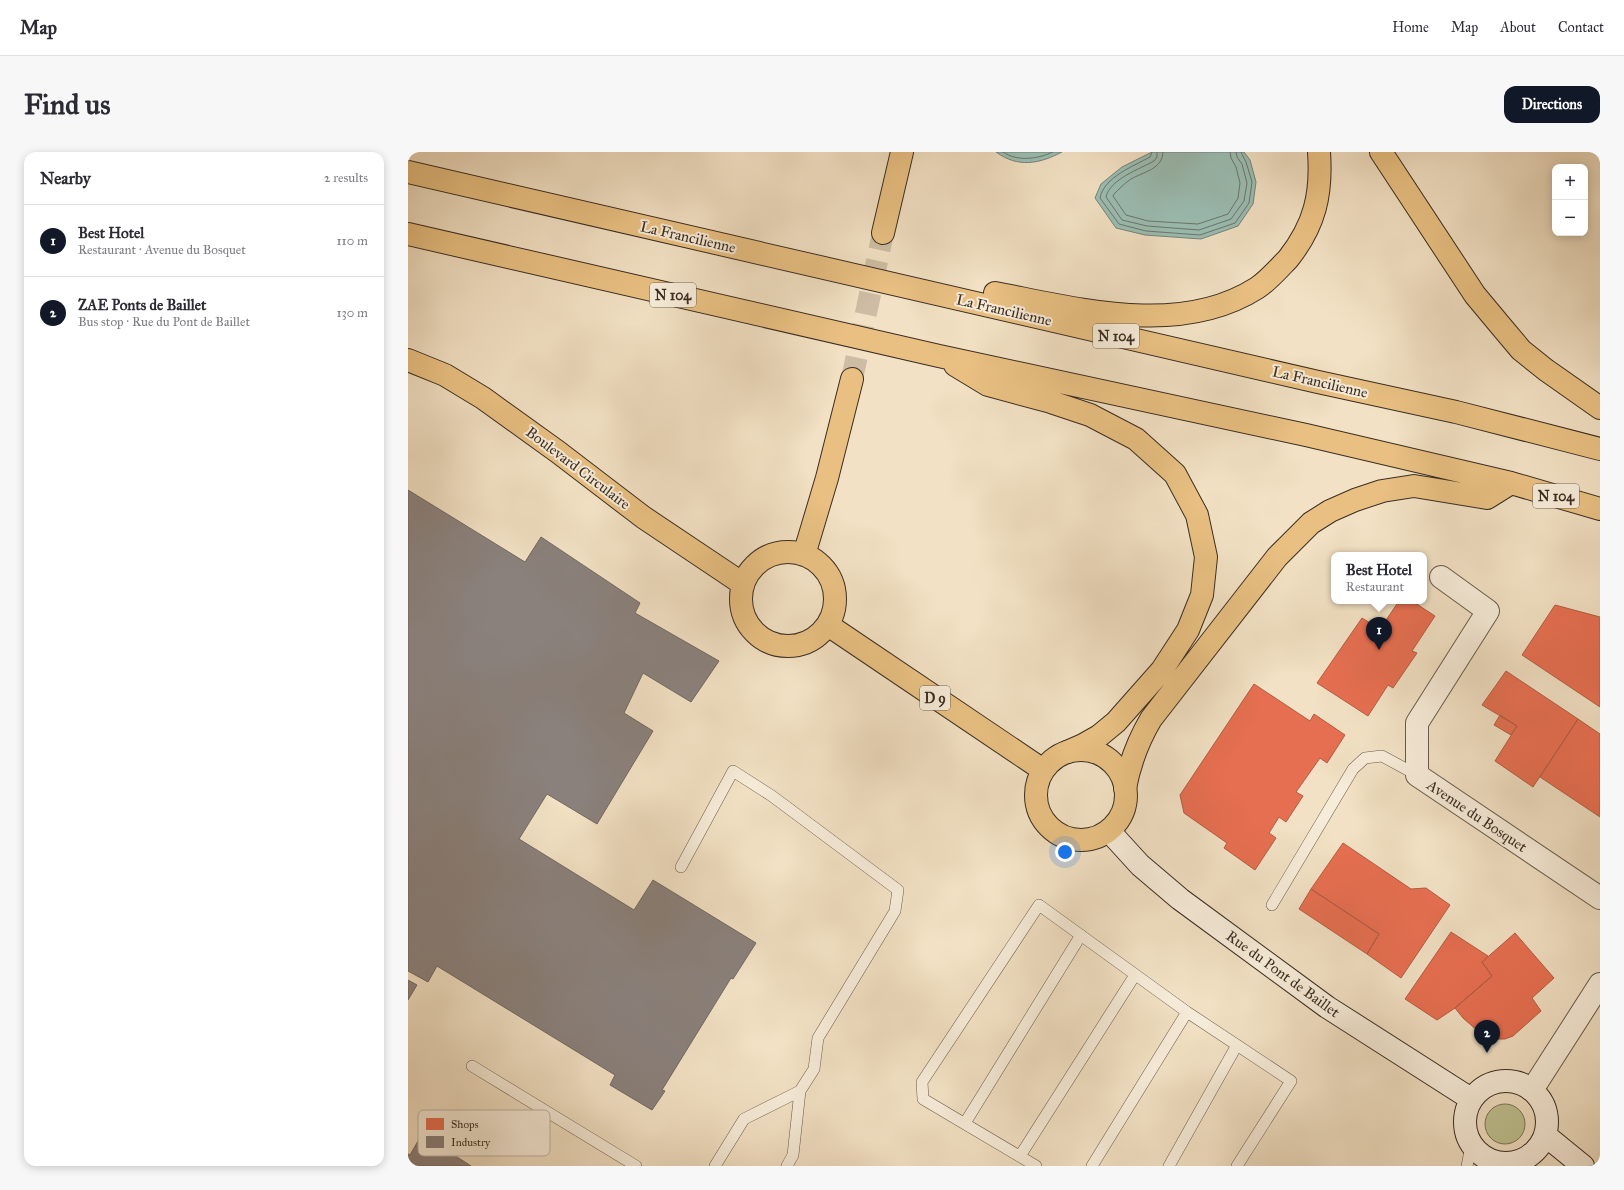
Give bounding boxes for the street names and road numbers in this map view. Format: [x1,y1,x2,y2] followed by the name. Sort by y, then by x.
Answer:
[638,217,738,257] street label: La Francilienne
[650,283,696,307] road number: N 104
[954,290,1054,330] street label: La Francilienne
[1093,324,1139,348] road number: N 104
[1270,362,1370,402] street label: La Francilienne
[522,423,634,513] street label: Boulevard Circulaire
[1533,484,1579,508] road number: N 104
[920,686,950,710] road number: D 9
[1422,775,1531,857] street label: Avenue du Bosquet
[1223,927,1344,1022] street label: Rue du Pont de Baillet

